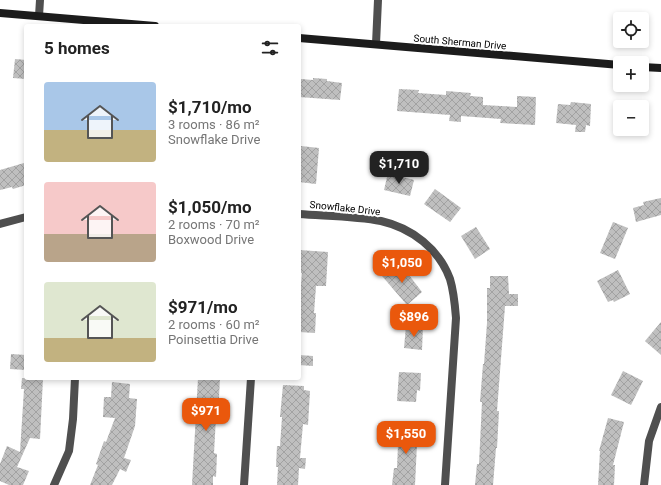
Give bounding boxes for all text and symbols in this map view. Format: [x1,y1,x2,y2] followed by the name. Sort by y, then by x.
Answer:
[613,12,649,136] map controls
[613,12,649,48] button: locate
[413,32,507,52] street label: South Sherman Drive
[259,37,281,59] icon: filters
[44,38,110,58] text: 5 homes
[613,56,649,92] button: +
[168,97,252,117] text: $1,710/mo
[76,98,124,146] icon: home
[613,100,649,136] button: −
[168,117,260,132] text: 3 rooms · 86 m²
[168,132,260,147] text: Snowflake Drive
[366,151,432,185] pin: $1,710
[379,156,419,171] text: $1,710
[168,197,252,217] text: $1,050/mo
[76,198,124,246] icon: home
[309,199,381,217] street label: Snowflake Drive
[168,217,260,232] text: 2 rooms · 70 m²
[168,232,254,247] text: Boxwood Drive
[369,250,435,284] pin: $1,050
[382,255,422,270] text: $1,050
[168,297,238,317] text: $971/mo
[76,298,124,346] icon: home
[390,304,438,338] pin: $896
[399,309,429,324] text: $896
[168,317,260,332] text: 2 rooms · 60 m²
[168,332,259,347] text: Poinsettia Drive
[182,398,230,432] pin: $971
[191,403,221,418] text: $971
[373,421,439,455] pin: $1,550
[386,426,426,441] text: $1,550

